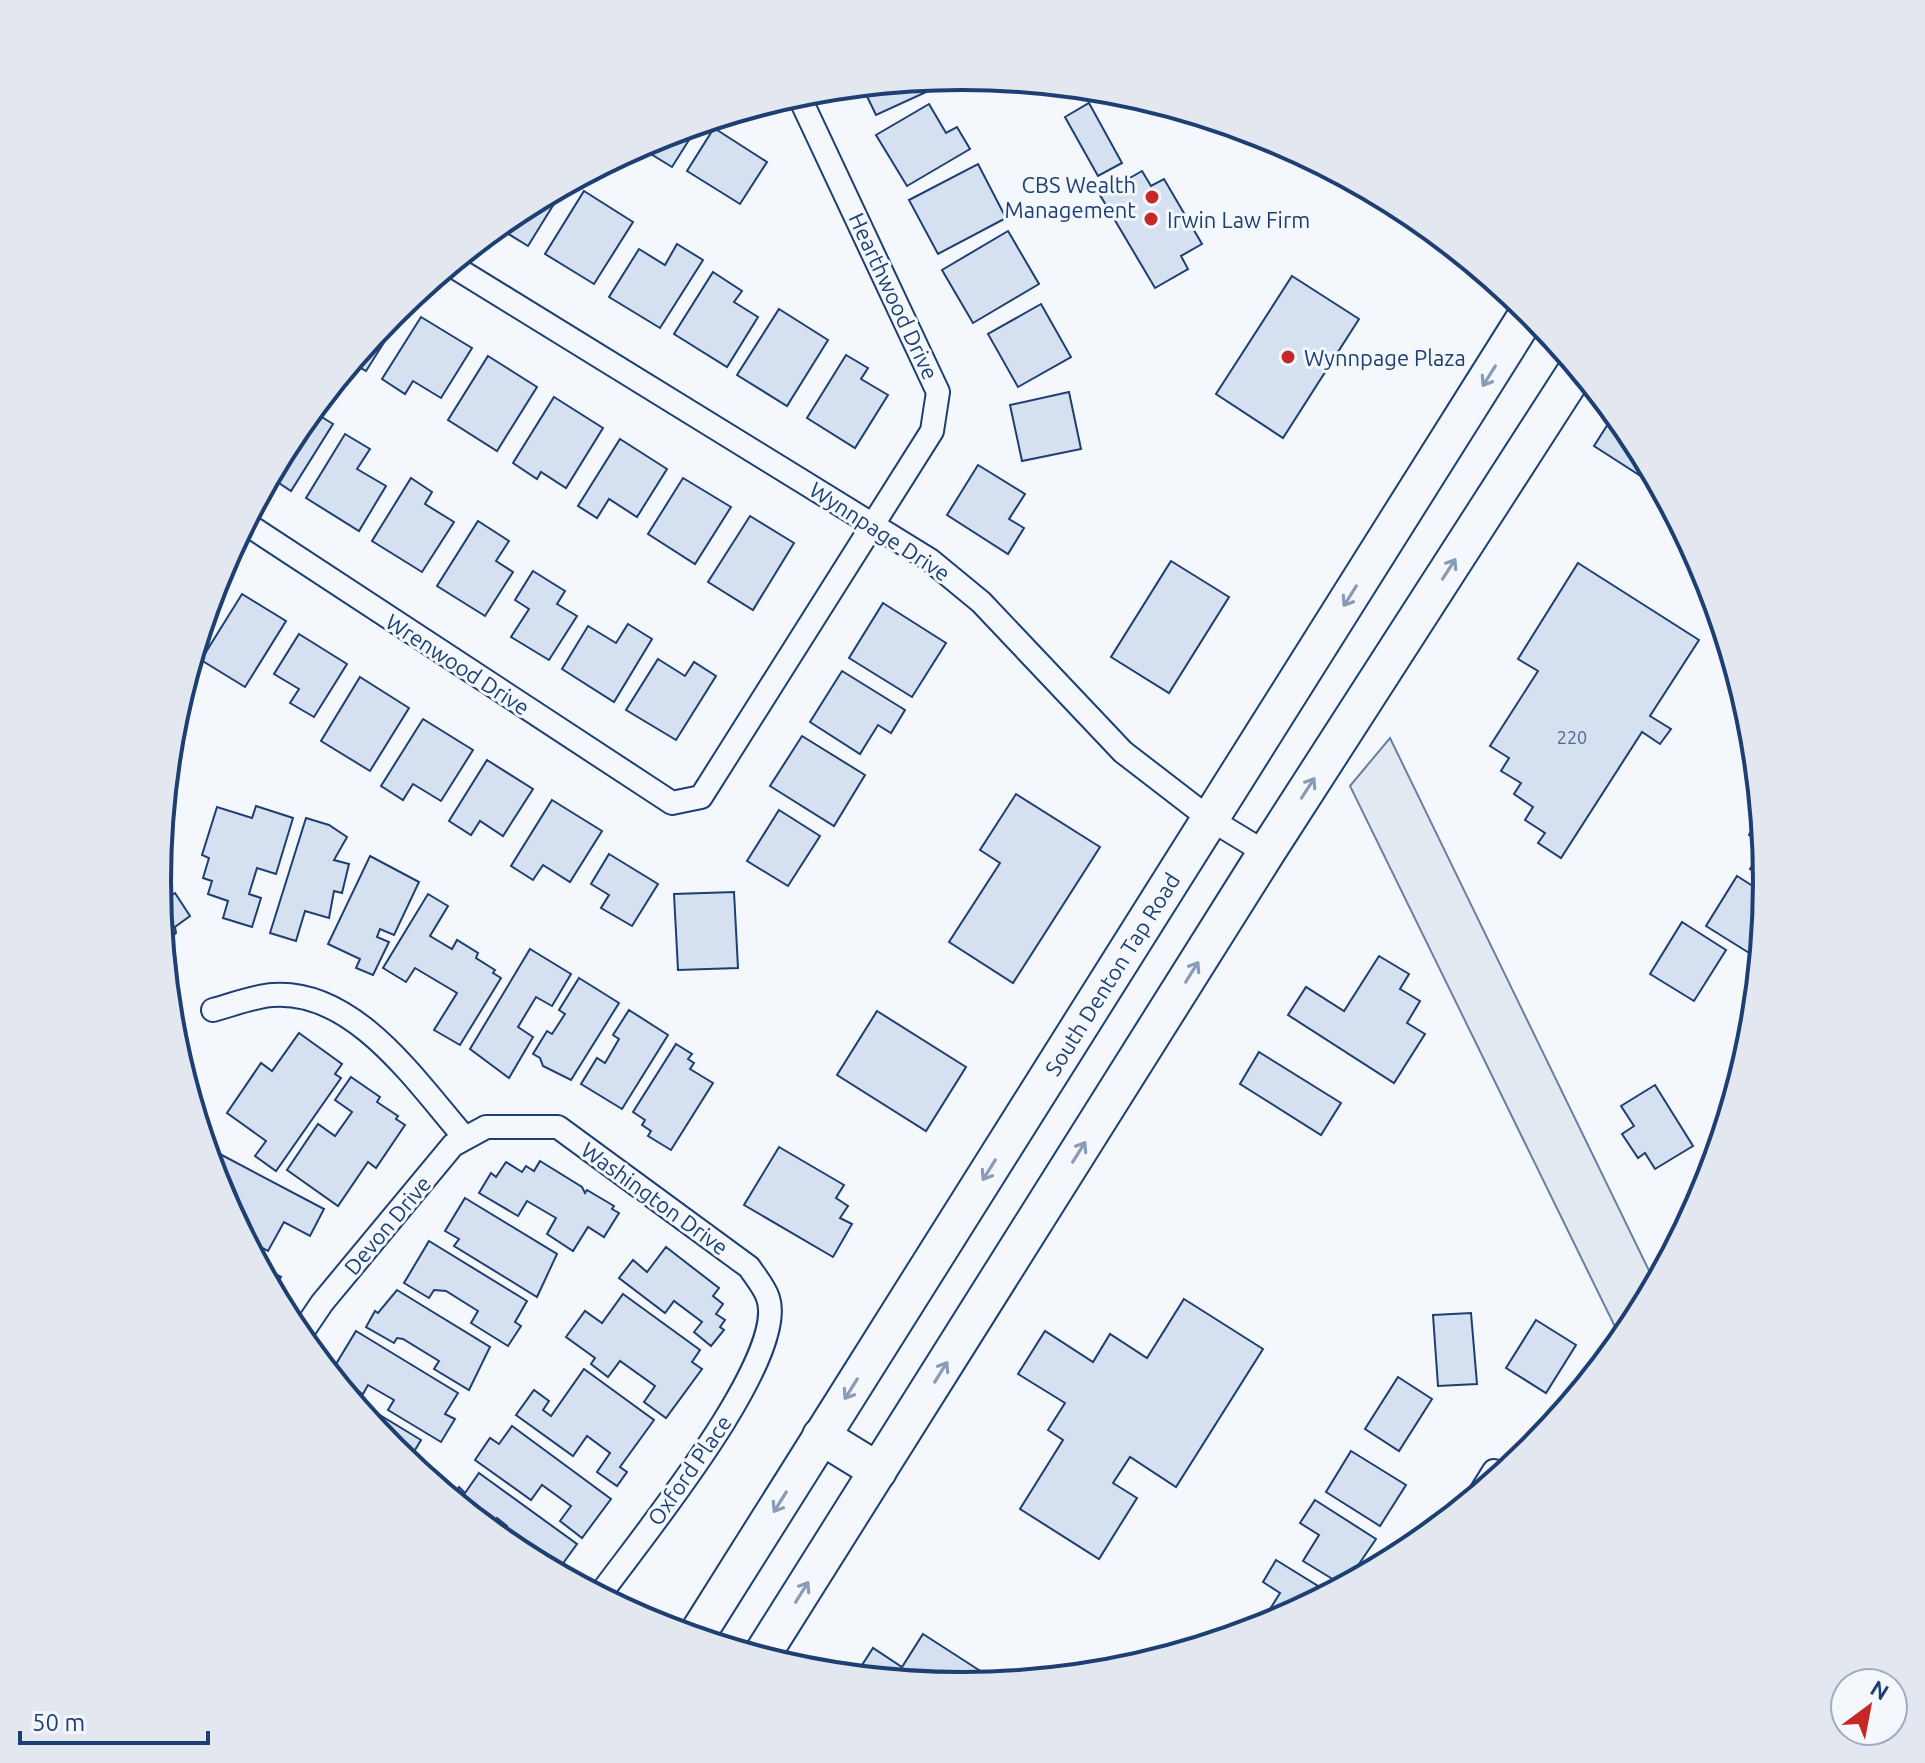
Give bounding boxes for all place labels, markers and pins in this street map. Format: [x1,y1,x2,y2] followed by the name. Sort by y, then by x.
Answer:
[1005,172,1136,222] place label: CBS Wealth Management
[1143,188,1161,206] marker: CBS Wealth Management
[1167,207,1310,232] place label: Irwin Law Firm
[1142,210,1160,228] marker: Irwin Law Firm
[1304,345,1466,370] place label: Wynnpage Plaza
[1279,348,1297,366] marker: Wynnpage Plaza

